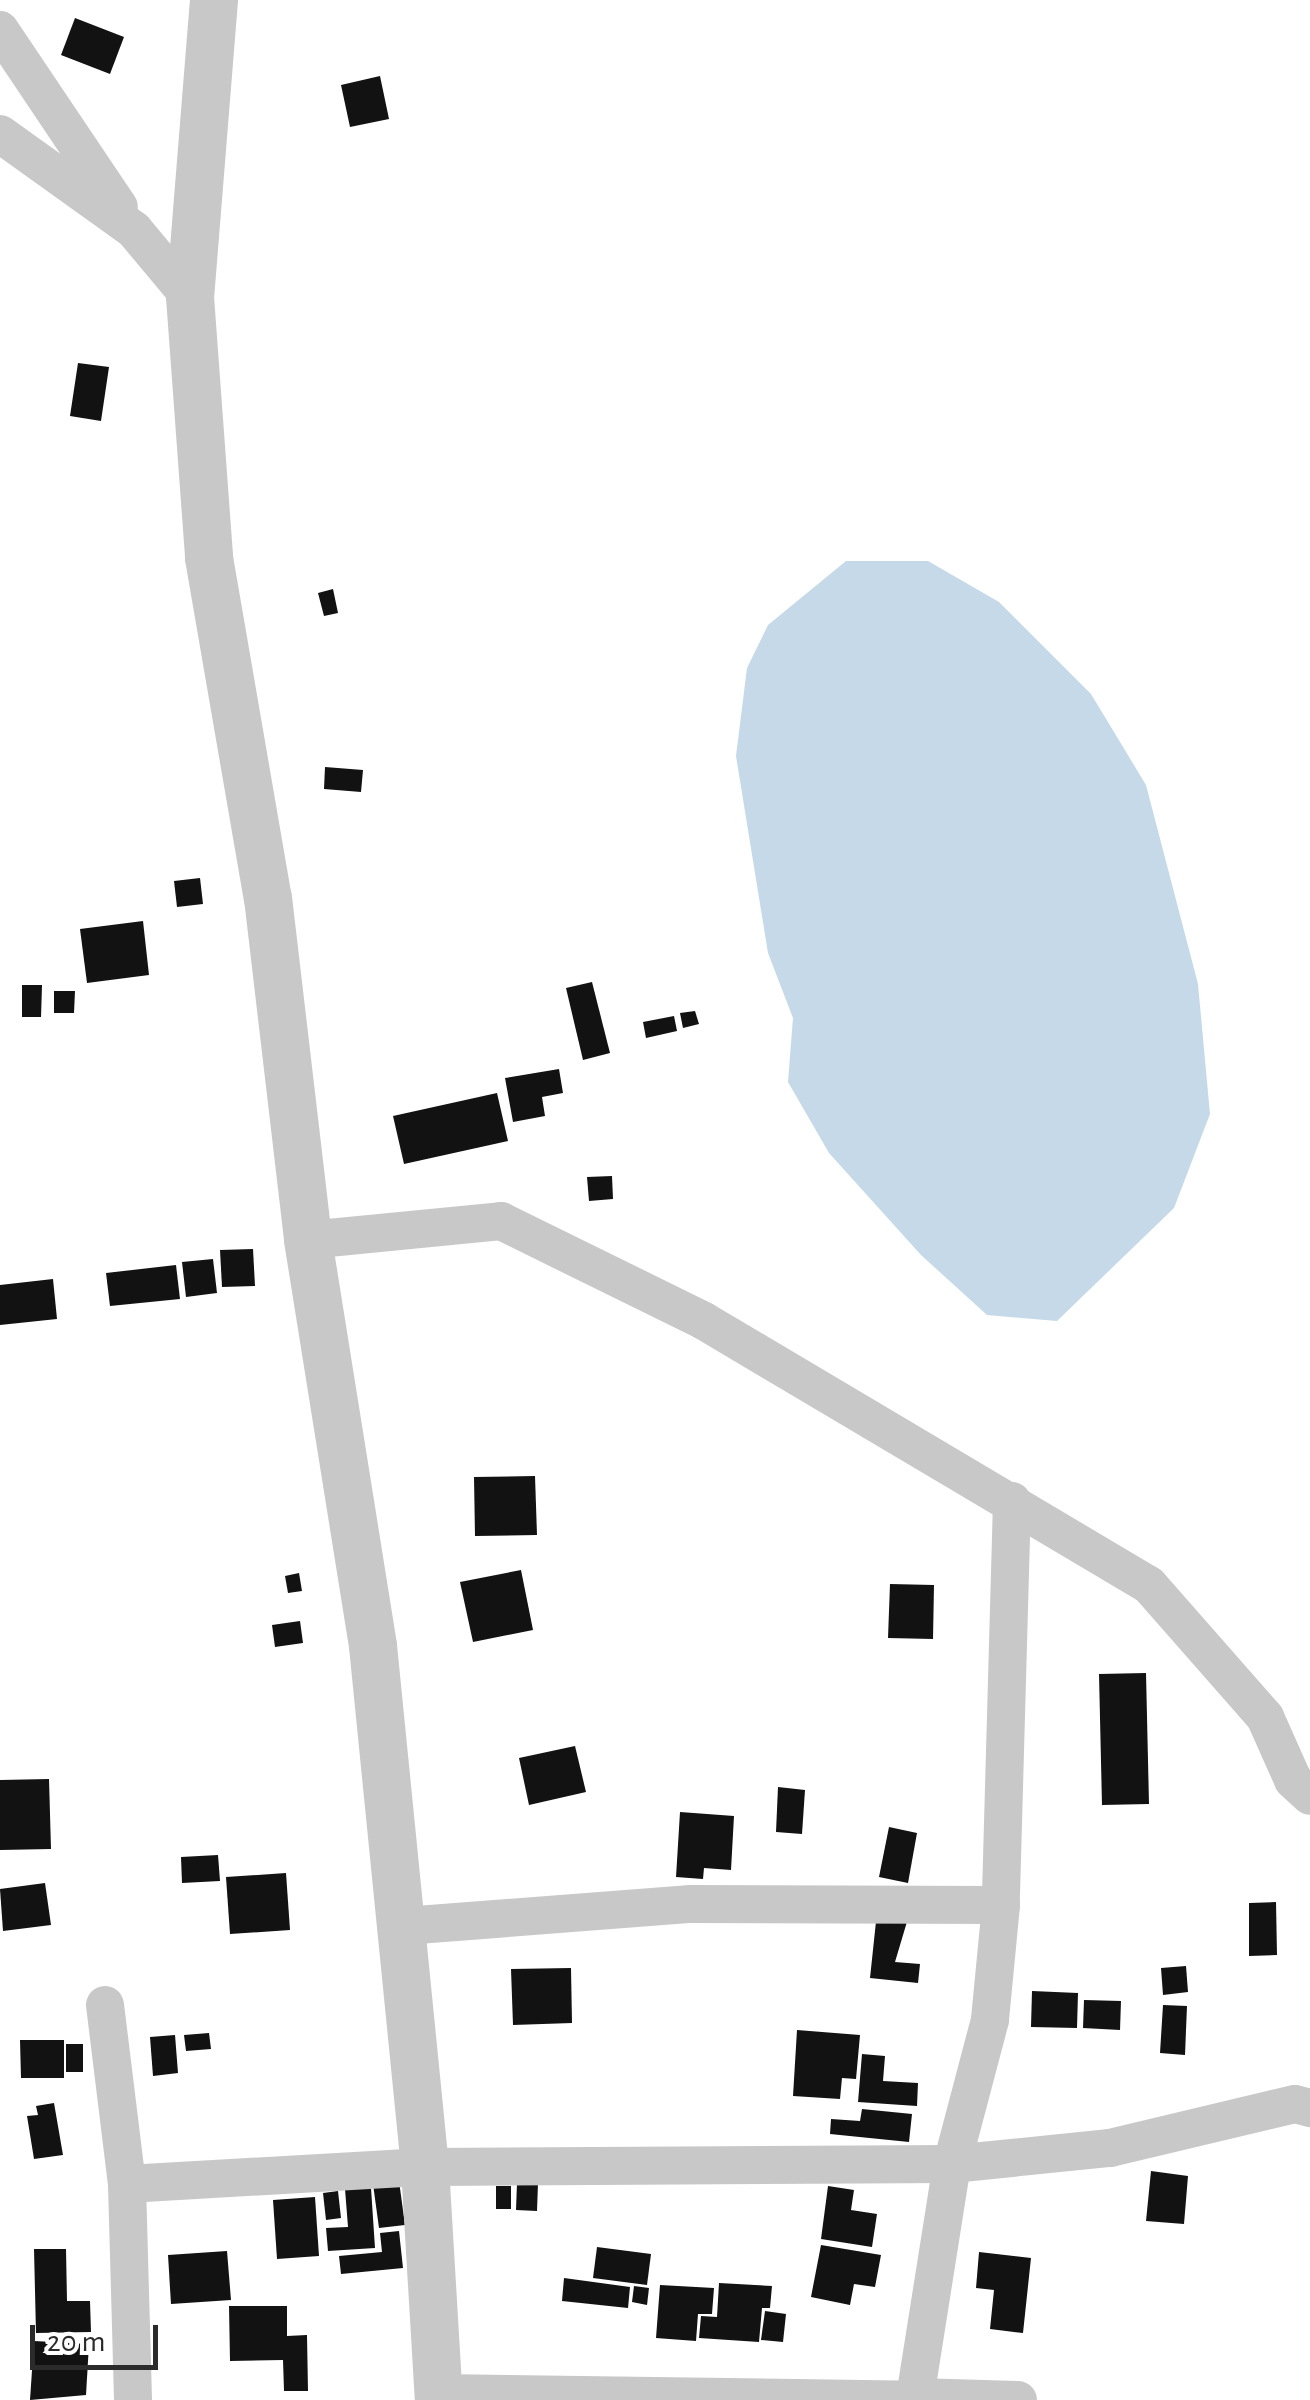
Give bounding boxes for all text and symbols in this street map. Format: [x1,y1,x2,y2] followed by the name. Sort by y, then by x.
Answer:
[35,2305,162,2367] scale bar
[47,2327,105,2357] text: 20 m

